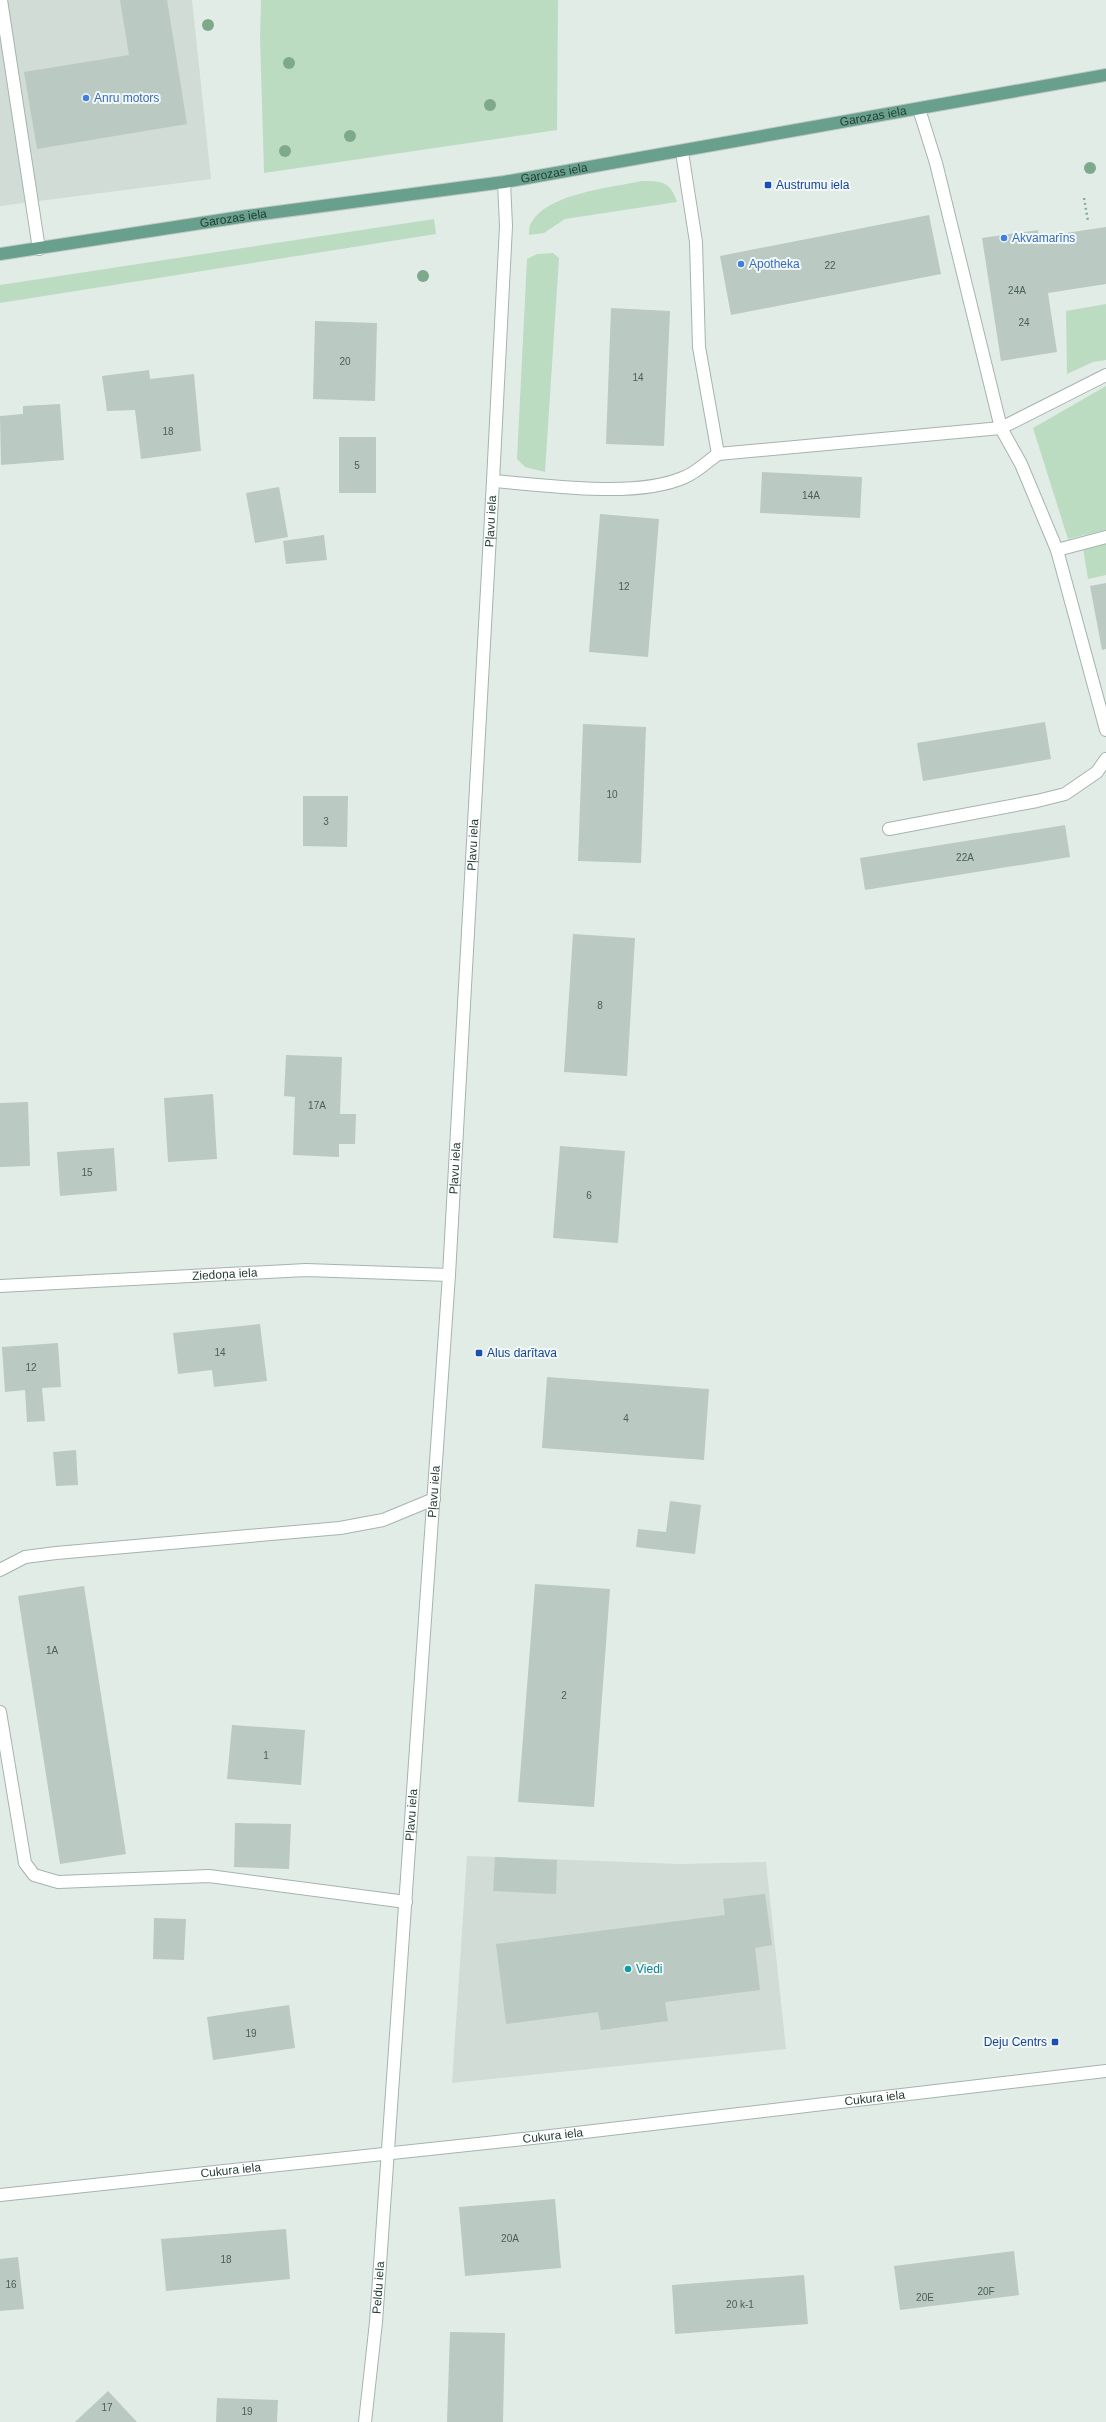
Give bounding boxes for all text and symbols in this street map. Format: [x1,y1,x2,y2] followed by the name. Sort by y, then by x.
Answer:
[94,91,159,105] place label: Anru motors
[81,93,91,103] marker: Anru motors
[839,104,908,129] street label: Garozas iela
[520,160,589,186] street label: Garozas iela
[776,178,850,192] place label: Austrumu iela
[763,180,773,190] marker: Austrumu iela
[199,206,268,230] street label: Garozas iela
[1012,231,1075,245] place label: Akvamarīns
[999,233,1009,243] marker: Akvamarīns
[749,257,800,271] place label: Apotheka
[736,259,746,269] marker: Apotheka
[824,260,836,271] house number: 22
[1008,285,1026,296] house number: 24A
[1018,317,1030,328] house number: 24
[339,356,351,367] house number: 20
[632,372,644,383] house number: 14
[162,426,174,437] house number: 18
[354,460,360,471] house number: 5
[802,490,820,501] house number: 14A
[482,495,499,548] street label: Pļavu iela
[618,581,630,592] house number: 12
[606,789,618,800] house number: 10
[323,816,329,827] house number: 3
[464,818,481,871] street label: Pļavu iela
[956,852,974,863] house number: 22A
[597,1000,603,1011] house number: 8
[308,1100,326,1111] house number: 17A
[446,1142,463,1195] street label: Pļavu iela
[81,1167,93,1178] house number: 15
[586,1190,592,1201] house number: 6
[192,1266,258,1283] street label: Ziedoņa iela
[487,1346,557,1360] place label: Alus darītava
[214,1347,226,1358] house number: 14
[474,1348,484,1358] marker: Alus darītava
[25,1362,37,1373] house number: 12
[623,1413,629,1424] house number: 4
[425,1465,443,1518] street label: Pļavu iela
[46,1645,58,1656] house number: 1A
[561,1690,567,1701] house number: 2
[263,1750,269,1761] house number: 1
[403,1788,420,1841] street label: Pļavu iela
[636,1962,662,1976] place label: Viedi
[623,1964,633,1974] marker: Viedi
[245,2028,257,2039] house number: 19
[984,2035,1047,2049] place label: Deju Centrs
[1050,2037,1060,2047] marker: Deju Centrs
[844,2088,906,2109] street label: Cukura iela
[522,2125,584,2146] street label: Cukura iela
[200,2160,262,2181] street label: Cukura iela
[501,2233,519,2244] house number: 20A
[220,2254,232,2265] house number: 18
[370,2261,387,2315] street label: Peldu iela
[5,2279,17,2290] house number: 16
[977,2286,995,2297] house number: 20F
[916,2292,934,2303] house number: 20E
[726,2299,754,2310] house number: 20 k-1
[101,2402,113,2413] house number: 17
[241,2406,253,2417] house number: 19

